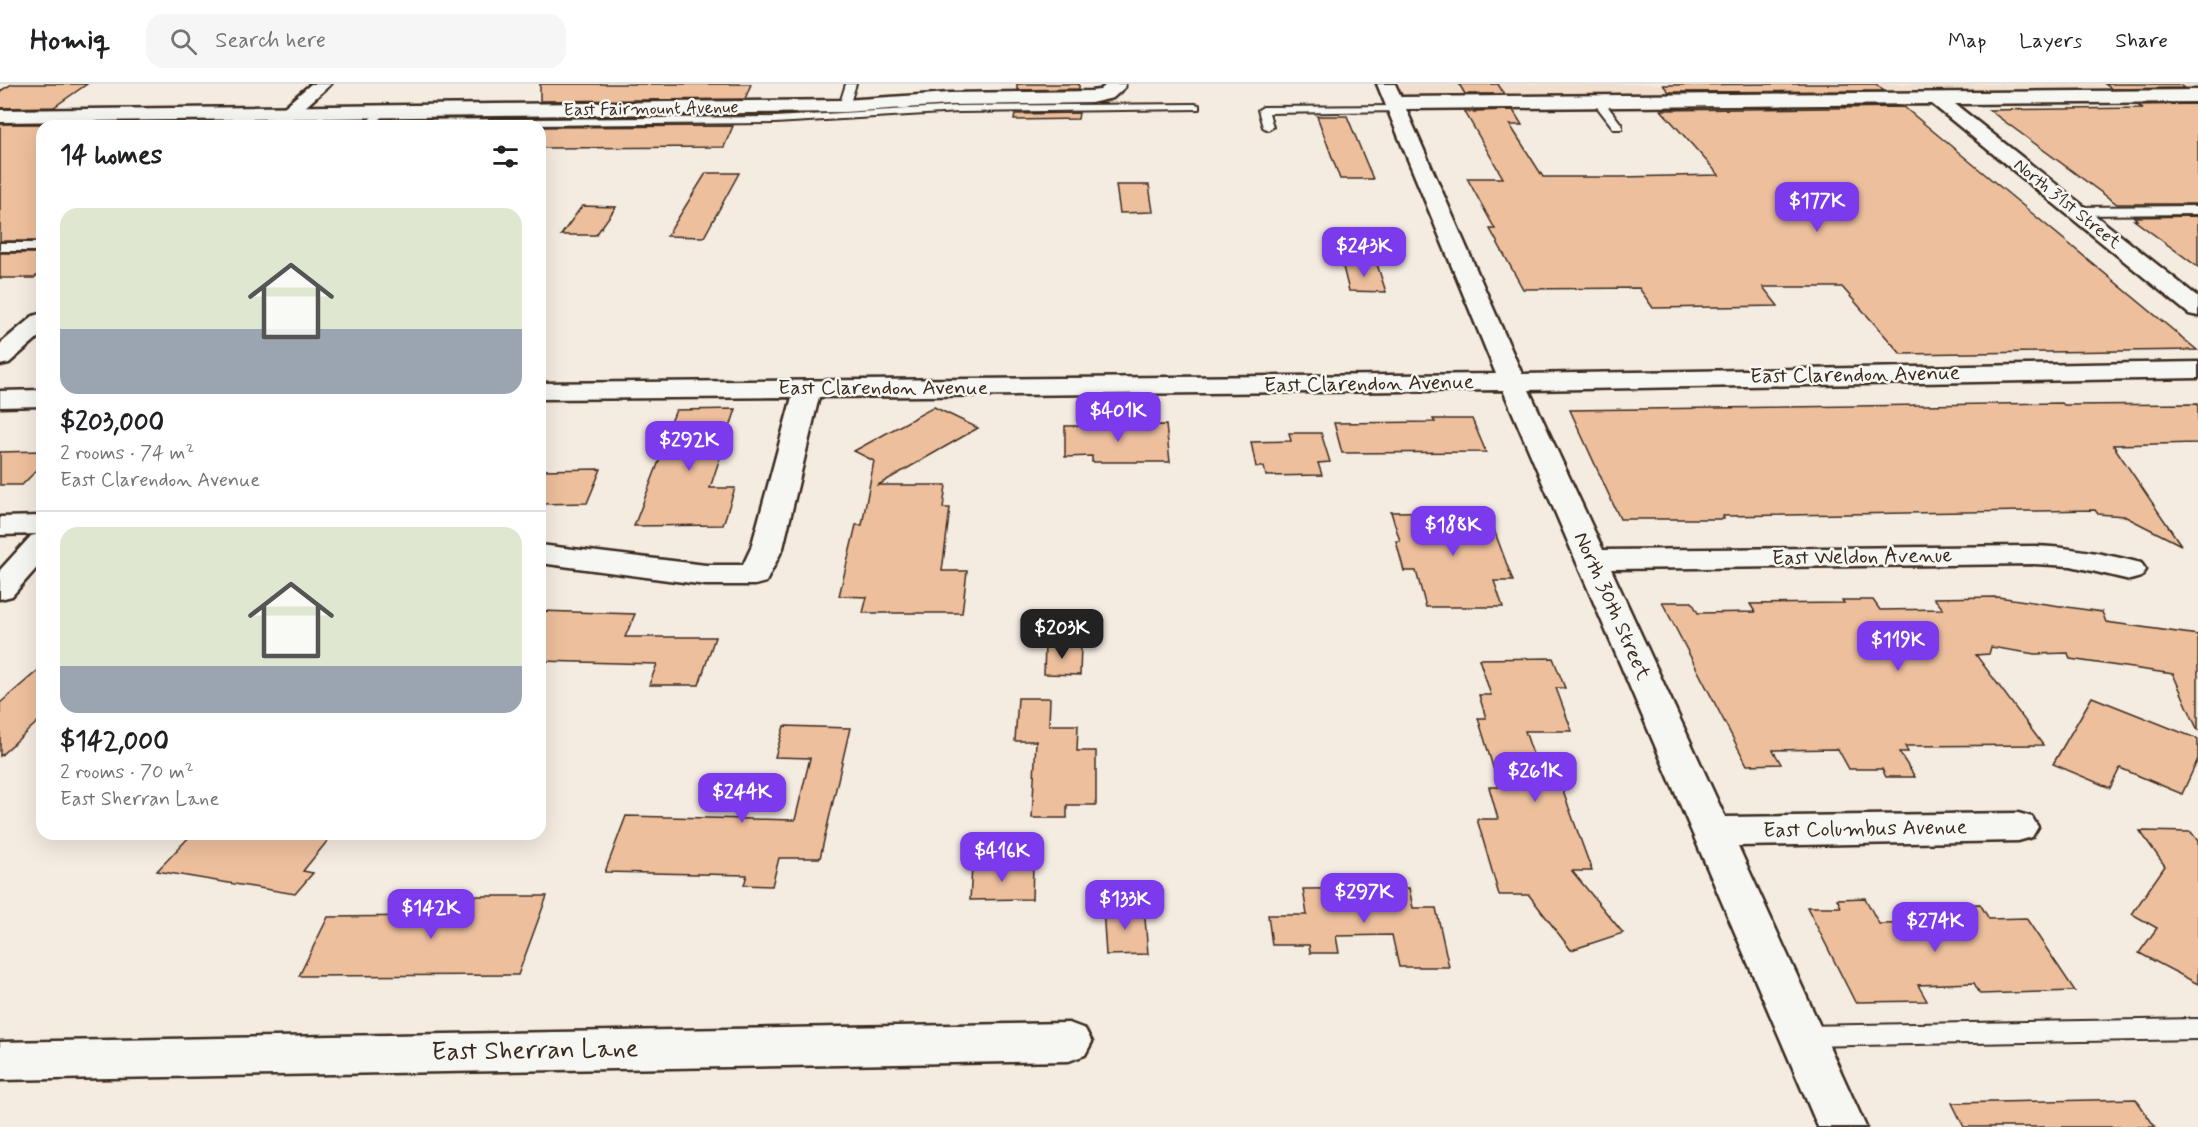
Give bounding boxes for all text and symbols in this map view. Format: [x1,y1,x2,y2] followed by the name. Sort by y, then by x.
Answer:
[146,14,566,68] search box
[30,23,110,60] text: Homiq
[167,25,200,58] icon: search
[215,27,326,55] text: Search here
[1948,27,1986,55] text: Map
[2019,27,2082,55] text: Layers
[2115,27,2168,55] text: Share
[563,95,739,123] street label: East Fairmount Avenue
[60,139,162,173] text: 14 homes
[489,140,522,173] icon: filters
[2008,153,2126,255] street label: North 31st Street
[1775,182,1859,233] pin: $177K
[1789,188,1845,215] text: $177K
[1322,227,1406,278] pin: $243K
[1336,233,1392,260] text: $243K
[237,247,345,355] icon: home
[1750,359,1960,391] street label: East Clarendon Avenue
[1264,368,1474,400] street label: East Clarendon Avenue
[778,374,988,402] street label: East Clarendon Avenue
[1076,392,1160,443] pin: $401K
[1090,398,1146,425] text: $401K
[60,406,164,440] text: $203,000
[647,421,731,472] pin: $292K
[659,427,719,454] text: $292K
[60,440,194,467] text: 2 rooms · 74 m²
[60,467,260,494] text: East Clarendon Avenue
[1411,506,1495,557] pin: $188K
[1425,512,1481,539] text: $188K
[1567,528,1657,685] street label: North 30th Street
[1772,541,1953,573] street label: East Weldon Avenue
[237,566,345,674] icon: home
[1020,609,1104,660] pin: $203K
[1034,615,1090,642] text: $203K
[1856,621,1940,672] pin: $119K
[1871,627,1925,654] text: $119K
[60,725,169,759] text: $142,000
[1493,752,1577,803] pin: $261K
[1508,758,1562,785] text: $261K
[60,759,194,786] text: 2 rooms · 70 m²
[700,773,784,824] pin: $244K
[712,779,772,806] text: $244K
[60,786,219,813] text: East Sherran Lane
[1763,813,1967,845] street label: East Columbus Avenue
[960,832,1044,883] pin: $416K
[974,838,1030,865] text: $416K
[1322,873,1406,924] pin: $297K
[1335,879,1393,906] text: $297K
[1083,880,1167,931] pin: $133K
[1099,886,1151,913] text: $133K
[389,889,473,940] pin: $142K
[402,895,460,922] text: $142K
[1893,902,1977,953] pin: $274K
[1906,908,1964,935] text: $274K
[431,1032,639,1070] street label: East Sherran Lane

